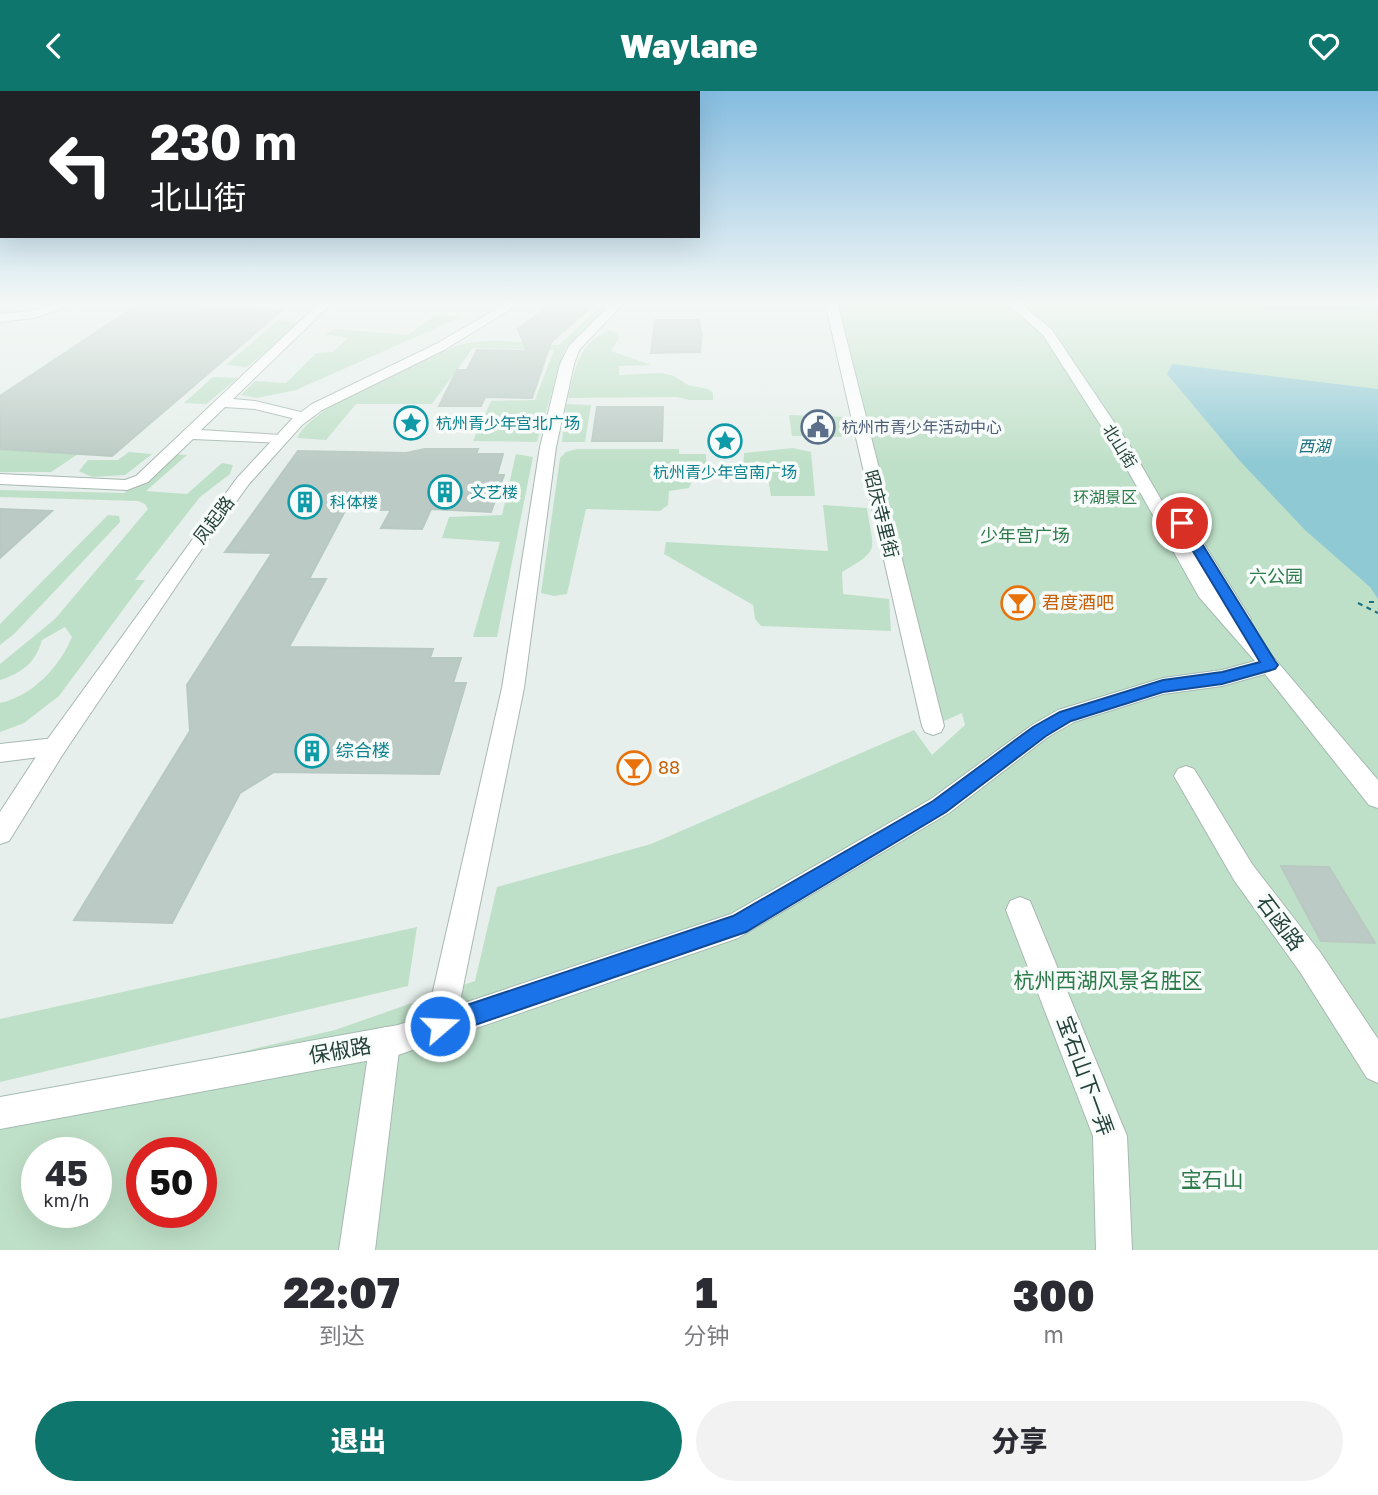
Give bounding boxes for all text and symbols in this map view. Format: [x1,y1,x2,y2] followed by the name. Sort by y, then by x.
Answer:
[35,27,73,65] icon: back
[620,27,758,65] text: Waylane
[1305,27,1343,65] icon: heart
[150,112,297,171] text: 230 m
[35,119,126,210] icon: left
[150,178,246,216] text: 北山街
[392,404,430,442] place icon: 杭州青少年宫北广场
[799,408,837,446] public building icon: 杭州市青少年活动中心
[436,413,580,433] place label: 杭州青少年宫北广场
[842,417,1002,437] place label: 杭州市青少年活动中心
[1099,420,1141,472] street label: 北山街
[706,422,744,460] place icon: 杭州青少年宫南广场
[1298,436,1333,456] water label: 西湖
[653,462,797,482] place label: 杭州青少年宫南广场
[860,467,904,560] street label: 昭庆寺里街
[426,473,464,511] building icon: 文艺楼
[470,482,518,502] place label: 文艺楼
[286,483,324,521] building icon: 科体楼
[1073,487,1137,507] park label: 环湖景区
[188,491,238,548] street label: 凤起路
[330,492,378,512] place label: 科体楼
[1152,493,1212,553] pin
[1163,504,1201,542] icon: arrive
[980,524,1070,546] park label: 少年宫广场
[1249,565,1303,587] park label: 六公园
[999,584,1037,622] bar icon: 君度酒吧
[1042,591,1114,613] place label: 君度酒吧
[293,732,331,770] building icon: 综合楼
[336,739,390,761] place label: 综合楼
[615,749,653,787] bar icon: 88
[658,756,680,778] place label: 88
[1251,889,1310,955] street label: 石函路
[1014,967,1203,993] park label: 杭州西湖风景名胜区
[403,989,477,1063] position arrow
[1052,1012,1120,1139] street label: 宝石山下一弄
[307,1032,373,1068] street label: 保俶路
[126,1137,217,1228] speed limit sign: 50
[45,1152,88,1194] text: 45
[1181,1166,1244,1192] park label: 宝石山
[44,1189,89,1211] text: km/h
[283,1267,400,1317] text: 22:07
[695,1267,717,1317] text: 1
[1013,1270,1095,1320] text: 300
[1043,1320,1064,1348] text: m
[319,1321,365,1349] text: 到达
[683,1321,729,1349] text: 分钟
[35,1401,682,1481] button: 退出
[696,1401,1343,1481] button: 分享

